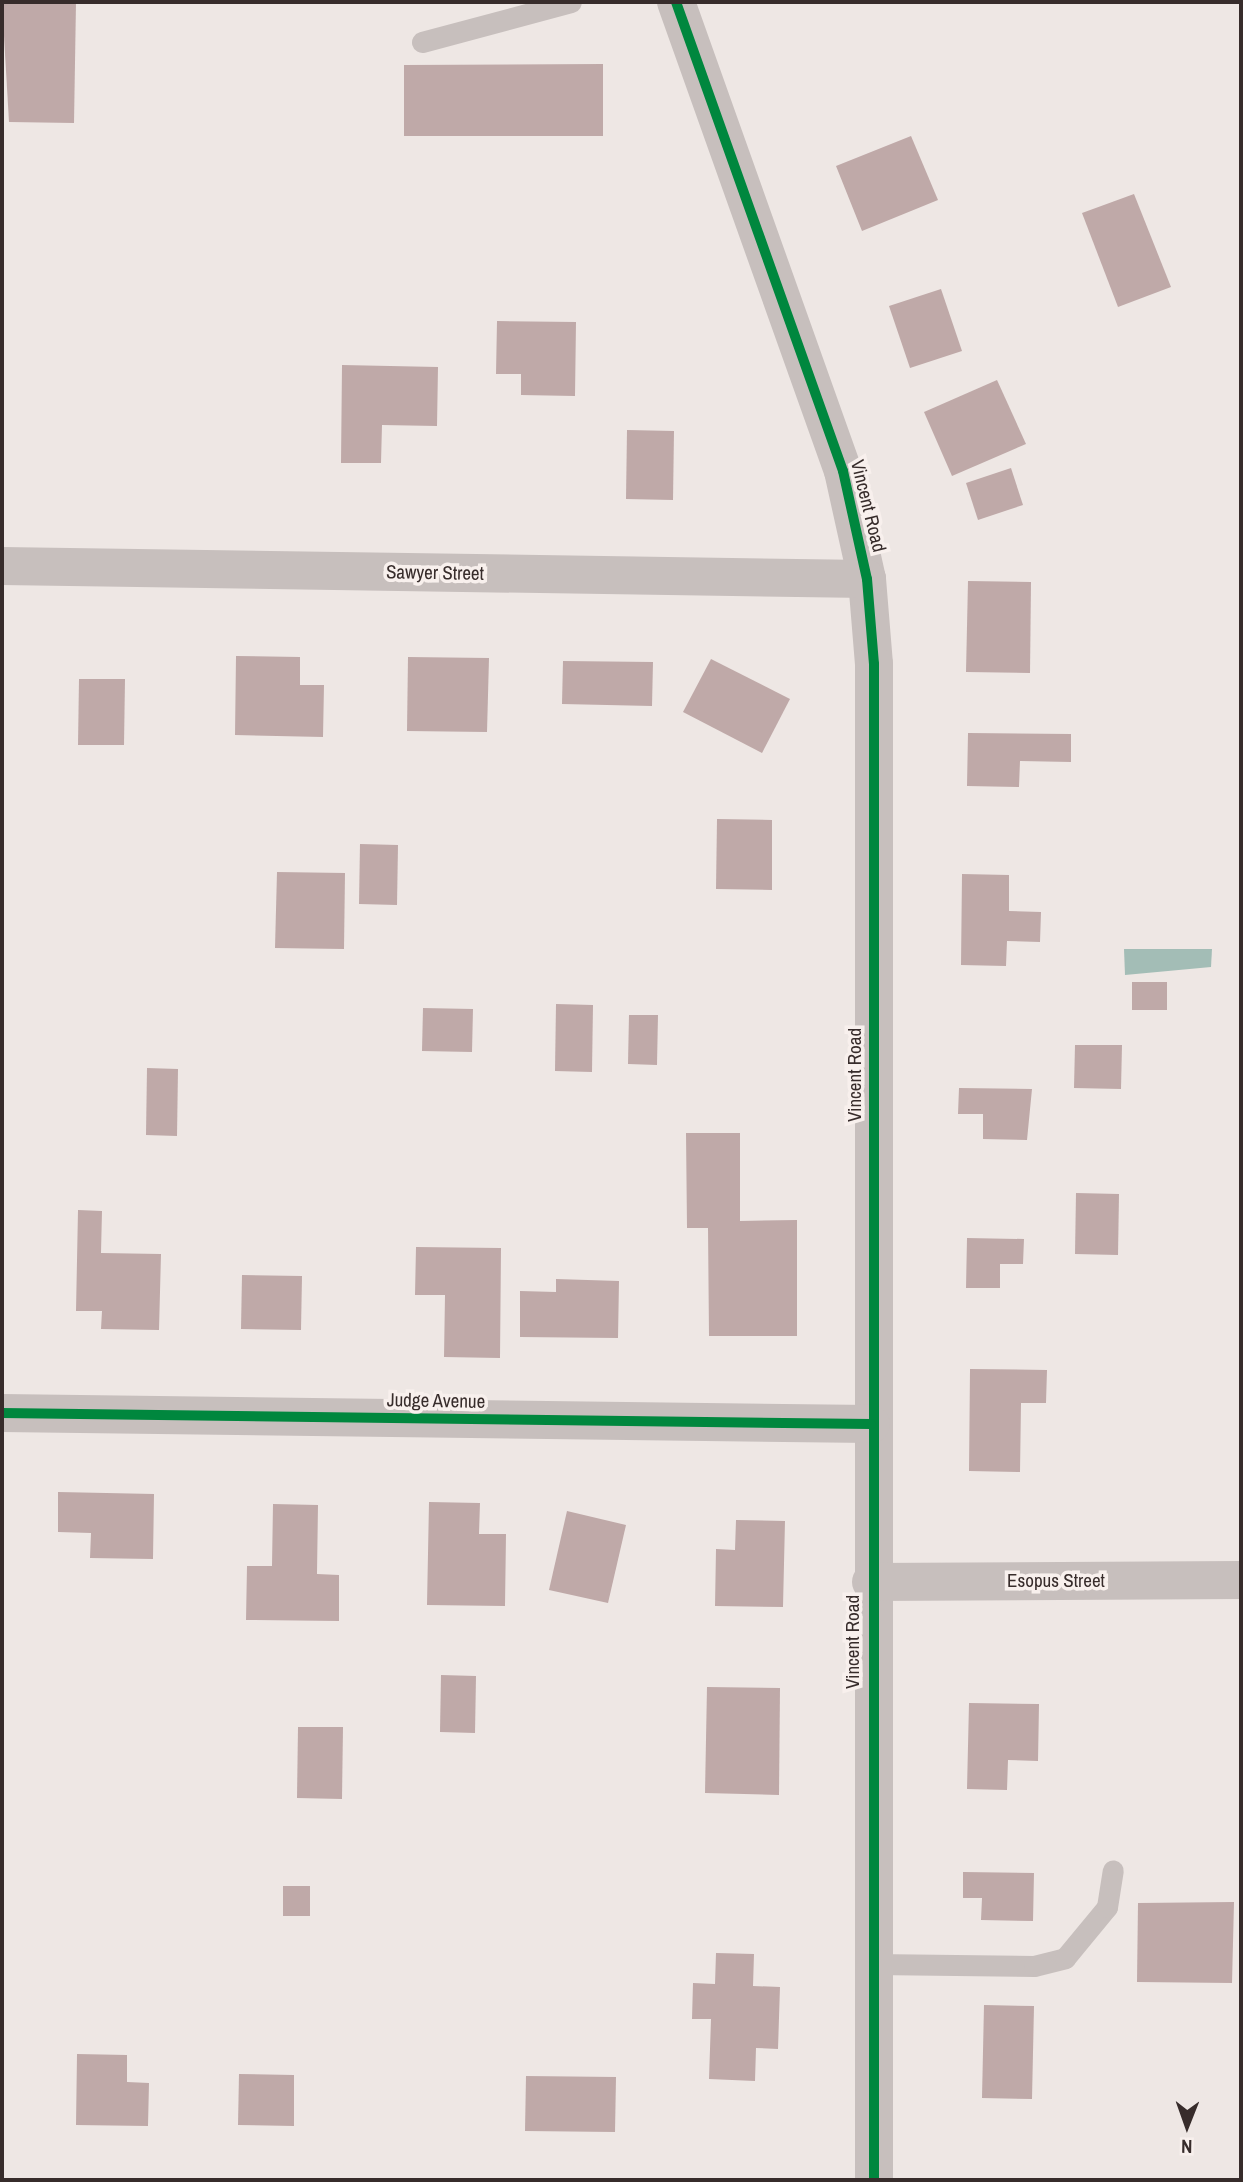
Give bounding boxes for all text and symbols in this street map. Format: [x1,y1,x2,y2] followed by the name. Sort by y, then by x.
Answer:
[846,458,890,554] street label: Vincent Road
[386,561,484,585] street label: Sawyer Street
[844,1028,866,1122] street label: Vincent Road
[386,1389,486,1413] street label: Judge Avenue
[1007,1570,1105,1592] street label: Esopus Street
[842,1595,864,1689] street label: Vincent Road
[1152,2091,1222,2161] north arrow
[1181,2134,1192,2160] text: N

